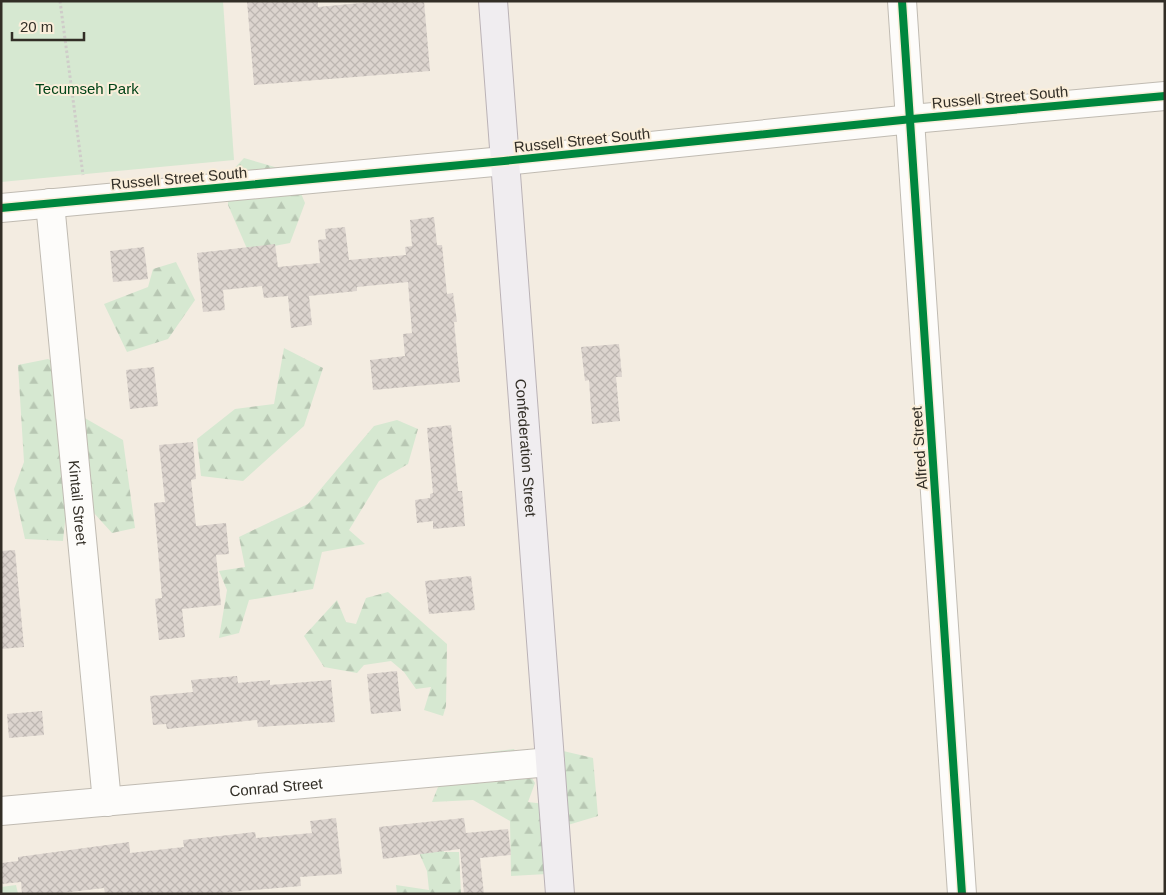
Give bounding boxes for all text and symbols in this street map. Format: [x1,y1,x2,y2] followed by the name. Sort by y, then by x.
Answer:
[12,10,85,42] scale bar
[20,18,53,35] text: 20 m
[35,80,139,97] park label: Tecumseh Park
[931,83,1069,111] street label: Russell Street South
[513,124,651,156] street label: Russell Street South
[110,164,248,192] street label: Russell Street South
[513,378,540,518] street label: Confederation Street
[908,405,930,490] street label: Alfred Street
[66,459,91,547] street label: Kintail Street
[229,774,324,799] street label: Conrad Street

